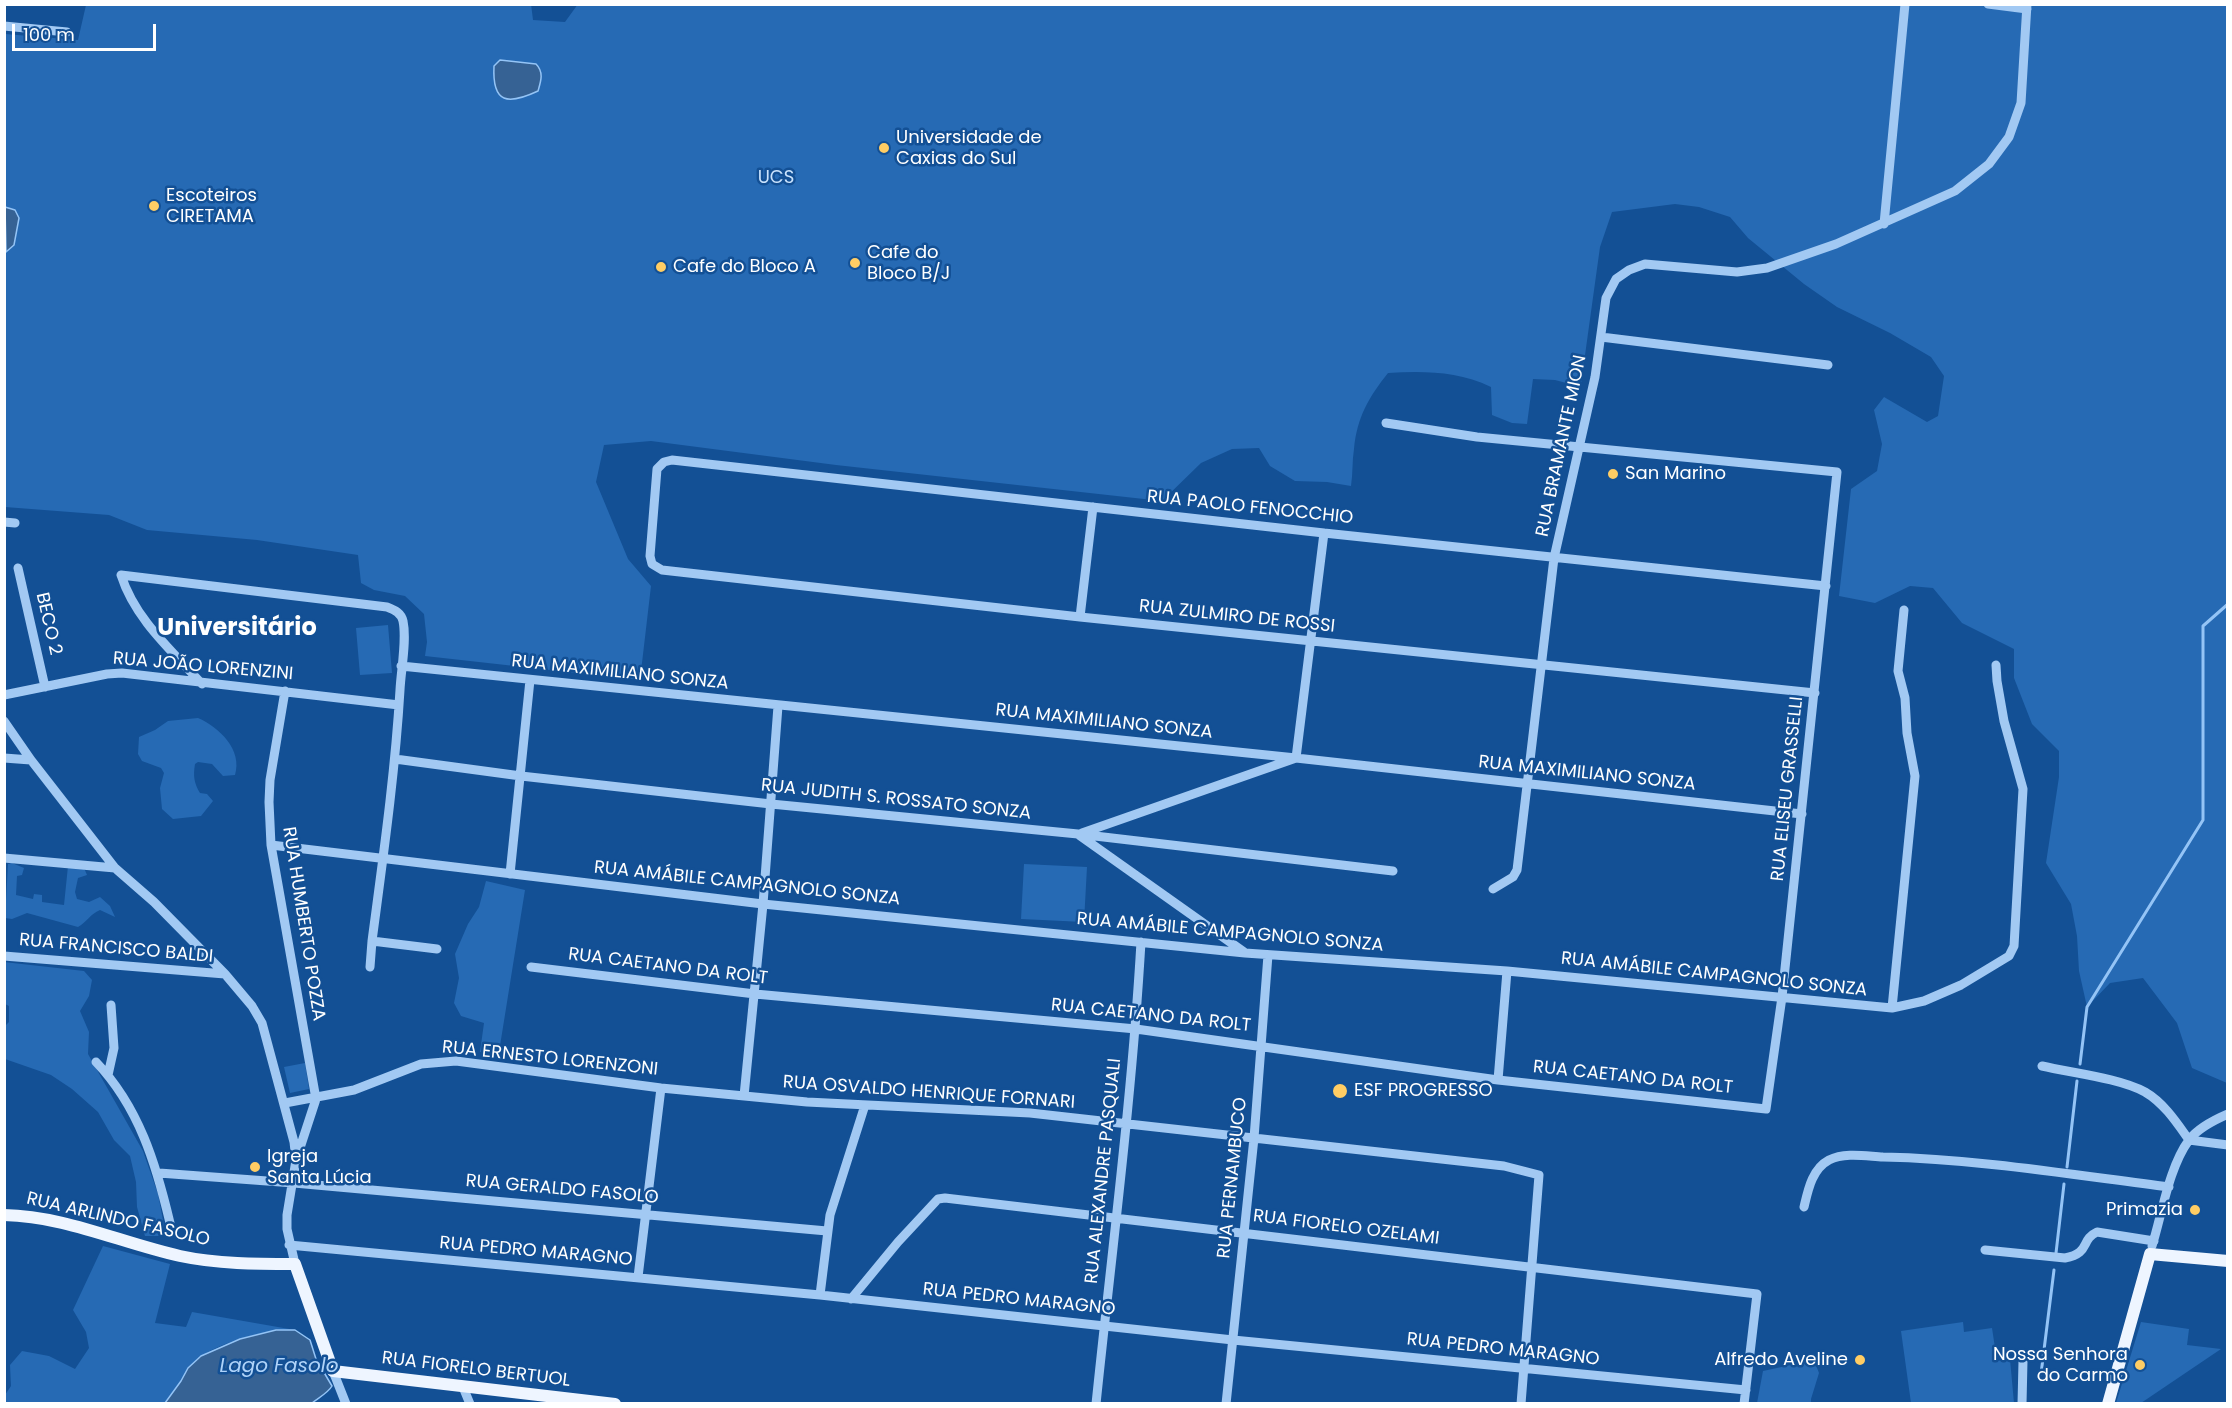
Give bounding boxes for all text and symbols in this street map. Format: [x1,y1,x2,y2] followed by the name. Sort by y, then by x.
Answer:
[15,12,159,50] scale bar
[23,22,75,47] text: 100 m
[896,127,1042,170] place label: Universidade de Caxias do Sul
[877,141,891,155] marker: Universidade de Caxias do Sul
[758,167,794,189] park label: UCS
[166,185,257,228] place label: Escoteiros CIRETAMA
[147,199,161,213] marker: Escoteiros CIRETAMA
[867,242,950,284] place label: Cafe do Bloco B/J
[673,256,816,278] place label: Cafe do Bloco A
[848,256,862,270] marker: Cafe do Bloco B/J
[654,260,668,274] marker: Cafe do Bloco A
[1532,353,1592,539] street label: RUA BRAMANTE MION
[1625,463,1726,485] place label: San Marino
[1606,467,1620,481] marker: San Marino
[1146,486,1354,530] street label: RUA PAOLO FENOCCHIO
[30,591,66,657] street label: BECO 2
[1138,596,1336,638] street label: RUA ZULMIRO DE ROSSI
[157,615,317,643] district label: Universitário
[112,648,294,686] street label: RUA JOÃO LORENZINI
[510,651,730,695] street label: RUA MAXIMILIANO SONZA
[1768,696,1808,882] street label: RUA ELISEU GRASSELLI
[994,700,1214,744] street label: RUA MAXIMILIANO SONZA
[1477,752,1697,796] street label: RUA MAXIMILIANO SONZA
[760,775,1032,825] street label: RUA JUDITH S. ROSSATO SONZA
[277,825,329,1023] street label: RUA HUMBERTO POZZA
[593,857,901,911] street label: RUA AMÁBILE CAMPAGNOLO SONZA
[1076,909,1384,957] street label: RUA AMÁBILE CAMPAGNOLO SONZA
[18,930,214,968] street label: RUA FRANCISCO BALDI
[567,944,769,990] street label: RUA CAETANO DA ROLT
[1560,948,1868,1002] street label: RUA AMÁBILE CAMPAGNOLO SONZA
[1050,995,1252,1037] street label: RUA CAETANO DA ROLT
[441,1037,659,1081] street label: RUA ERNESTO LORENZONI
[1081,1057,1127,1285] street label: RUA ALEXANDRE PASQUALI
[1532,1057,1734,1099] street label: RUA CAETANO DA ROLT
[782,1072,1076,1114] street label: RUA OSVALDO HENRIQUE FORNARI
[1354,1080,1493,1102] place label: ESF PROGRESSO
[1331,1082,1349,1100] marker: ESF PROGRESSO
[1214,1096,1252,1260] street label: RUA PERNAMBUCO
[267,1146,372,1188] place label: Igreja Santa Lúcia
[248,1160,262,1174] marker: Igreja Santa Lúcia
[465,1171,659,1209] street label: RUA GERALDO FASOLO
[24,1188,212,1252] street label: RUA ARLINDO FASOLO
[2106,1199,2183,1221] place label: Primazia
[2188,1203,2202,1217] marker: Primazia
[1252,1206,1440,1250] street label: RUA FIORELO OZELAMI
[439,1233,633,1271] street label: RUA PEDRO MARAGNO
[921,1279,1117,1321] street label: RUA PEDRO MARAGNO
[1405,1329,1601,1371] street label: RUA PEDRO MARAGNO
[1993,1344,2128,1386] place label: Nossa Senhora do Carmo
[381,1348,571,1392] street label: RUA FIORELO BERTUOL
[1714,1349,1848,1371] place label: Alfredo Aveline
[1853,1353,1867,1367] marker: Alfredo Aveline
[220,1355,338,1379] water label: Lago Fasolo
[2133,1358,2147,1372] marker: Nossa Senhora do Carmo

